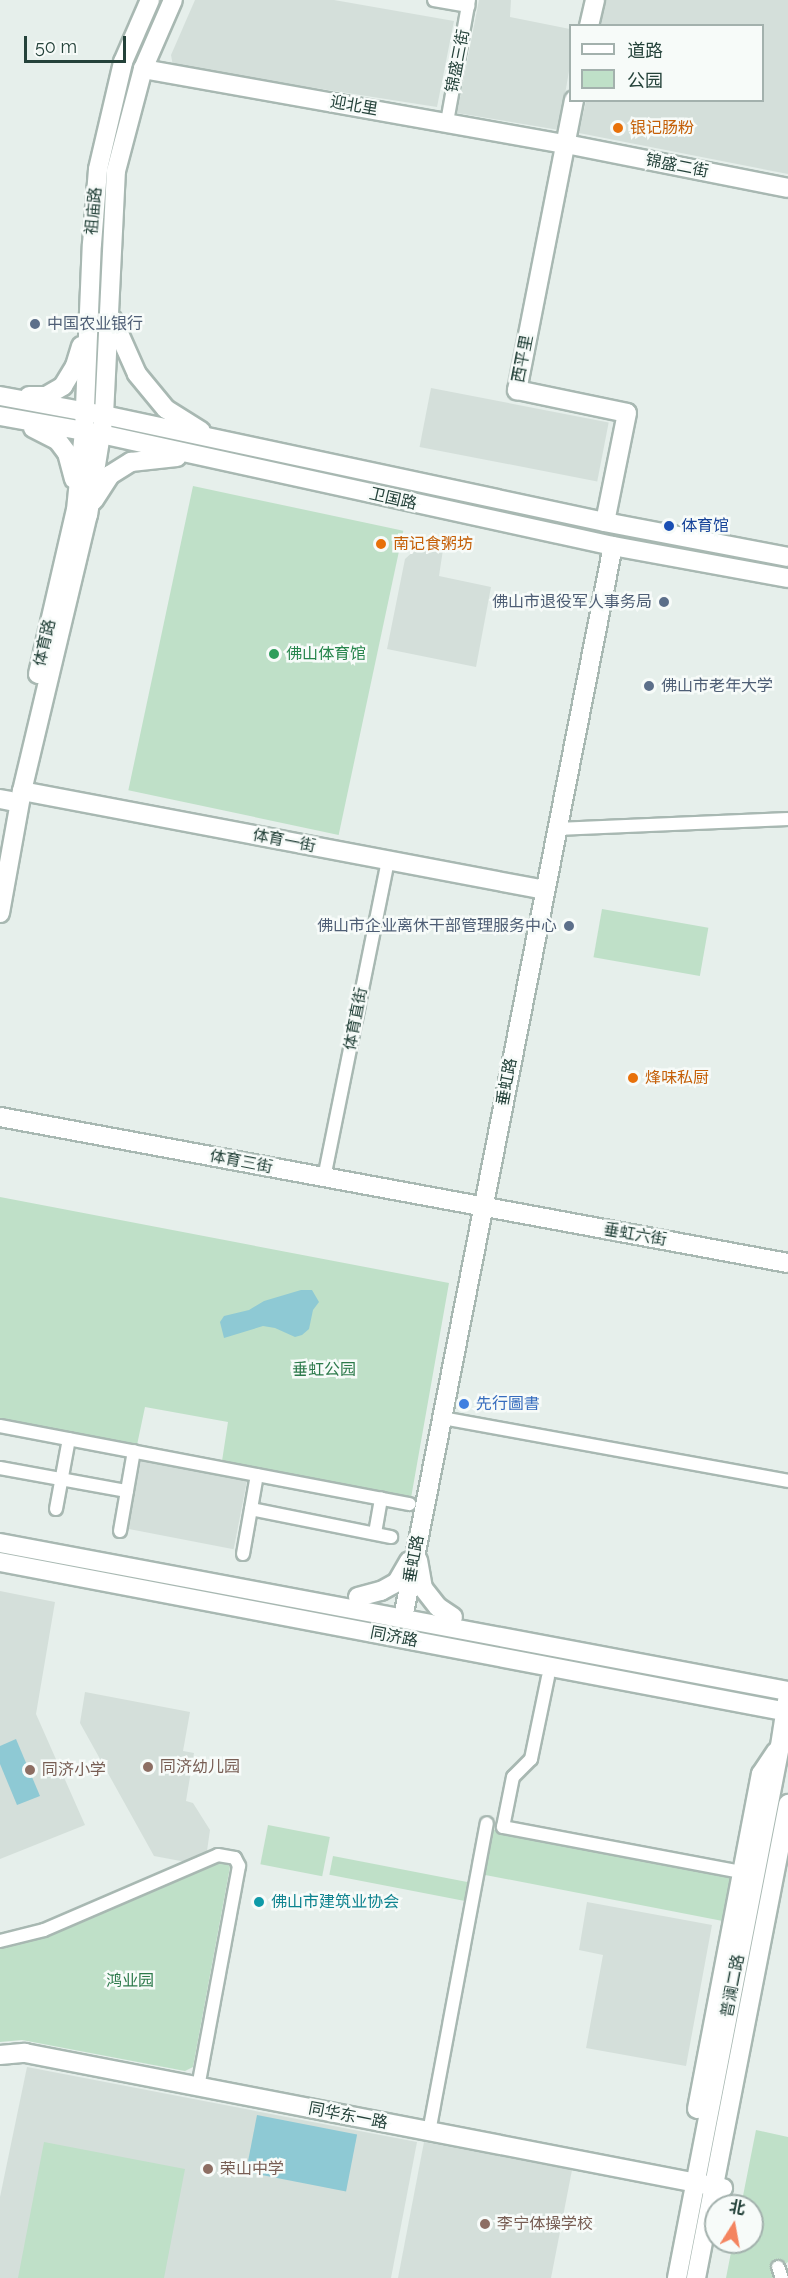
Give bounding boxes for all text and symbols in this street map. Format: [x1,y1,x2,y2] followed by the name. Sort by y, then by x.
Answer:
[27,24,129,62] scale bar
[569,24,764,102] legend
[442,28,474,94] street label: 锦盛三街
[35,36,77,57] text: 50 m
[627,40,663,61] text: 道路
[627,70,663,91] text: 公园
[329,92,379,120] street label: 迎北里
[630,118,694,138] place label: 银记肠粉
[611,121,625,135] marker: 银记肠粉
[644,150,710,182] street label: 锦盛二街
[82,186,106,236] street label: 祖庙路
[47,314,143,334] place label: 中国农业银行
[28,317,42,331] marker: 中国农业银行
[509,334,537,384] street label: 西平里
[367,484,419,514] street label: 卫国路
[681,516,729,536] place label: 体育馆
[662,519,676,533] marker: 体育馆
[393,534,473,554] place label: 南记食粥坊
[374,537,388,551] marker: 南记食粥坊
[492,592,652,612] place label: 佛山市退役军人事务局
[657,595,671,609] marker: 佛山市退役军人事务局
[30,617,60,669] street label: 体育路
[286,644,366,664] place label: 佛山体育馆
[267,647,281,661] marker: 佛山体育馆
[661,676,773,696] place label: 佛山市老年大学
[642,679,656,693] marker: 佛山市老年大学
[251,825,317,857] street label: 体育一街
[317,916,557,936] place label: 佛山市企业离休干部管理服务中心
[562,919,576,933] marker: 佛山市企业离休干部管理服务中心
[340,986,372,1052] street label: 体育直街
[493,1057,521,1107] street label: 垂虹路
[645,1068,709,1088] place label: 烽味私厨
[626,1071,640,1085] marker: 烽味私厨
[208,1146,274,1178] street label: 体育三街
[602,1220,668,1250] street label: 垂虹六街
[292,1360,356,1380] park label: 垂虹公园
[476,1394,540,1414] place label: 先行圖書
[457,1397,471,1411] marker: 先行圖書
[400,1534,428,1584] street label: 垂虹路
[369,1623,419,1651] street label: 同济路
[160,1757,240,1777] place label: 同济幼儿园
[42,1760,106,1780] place label: 同济小学
[141,1760,155,1774] marker: 同济幼儿园
[23,1763,37,1777] marker: 同济小学
[271,1892,399,1912] place label: 佛山市建筑业协会
[252,1895,266,1909] marker: 佛山市建筑业协会
[717,1953,749,2019] street label: 普澜二路
[106,1971,154,1991] park label: 鸿业园
[307,2099,389,2133] street label: 同华东一路
[220,2159,284,2179] place label: 荣山中学
[201,2162,215,2176] marker: 荣山中学
[704,2194,764,2254] north arrow
[727,2197,747,2219] text: 北
[497,2214,593,2234] place label: 李宁体操学校
[478,2217,492,2231] marker: 李宁体操学校

